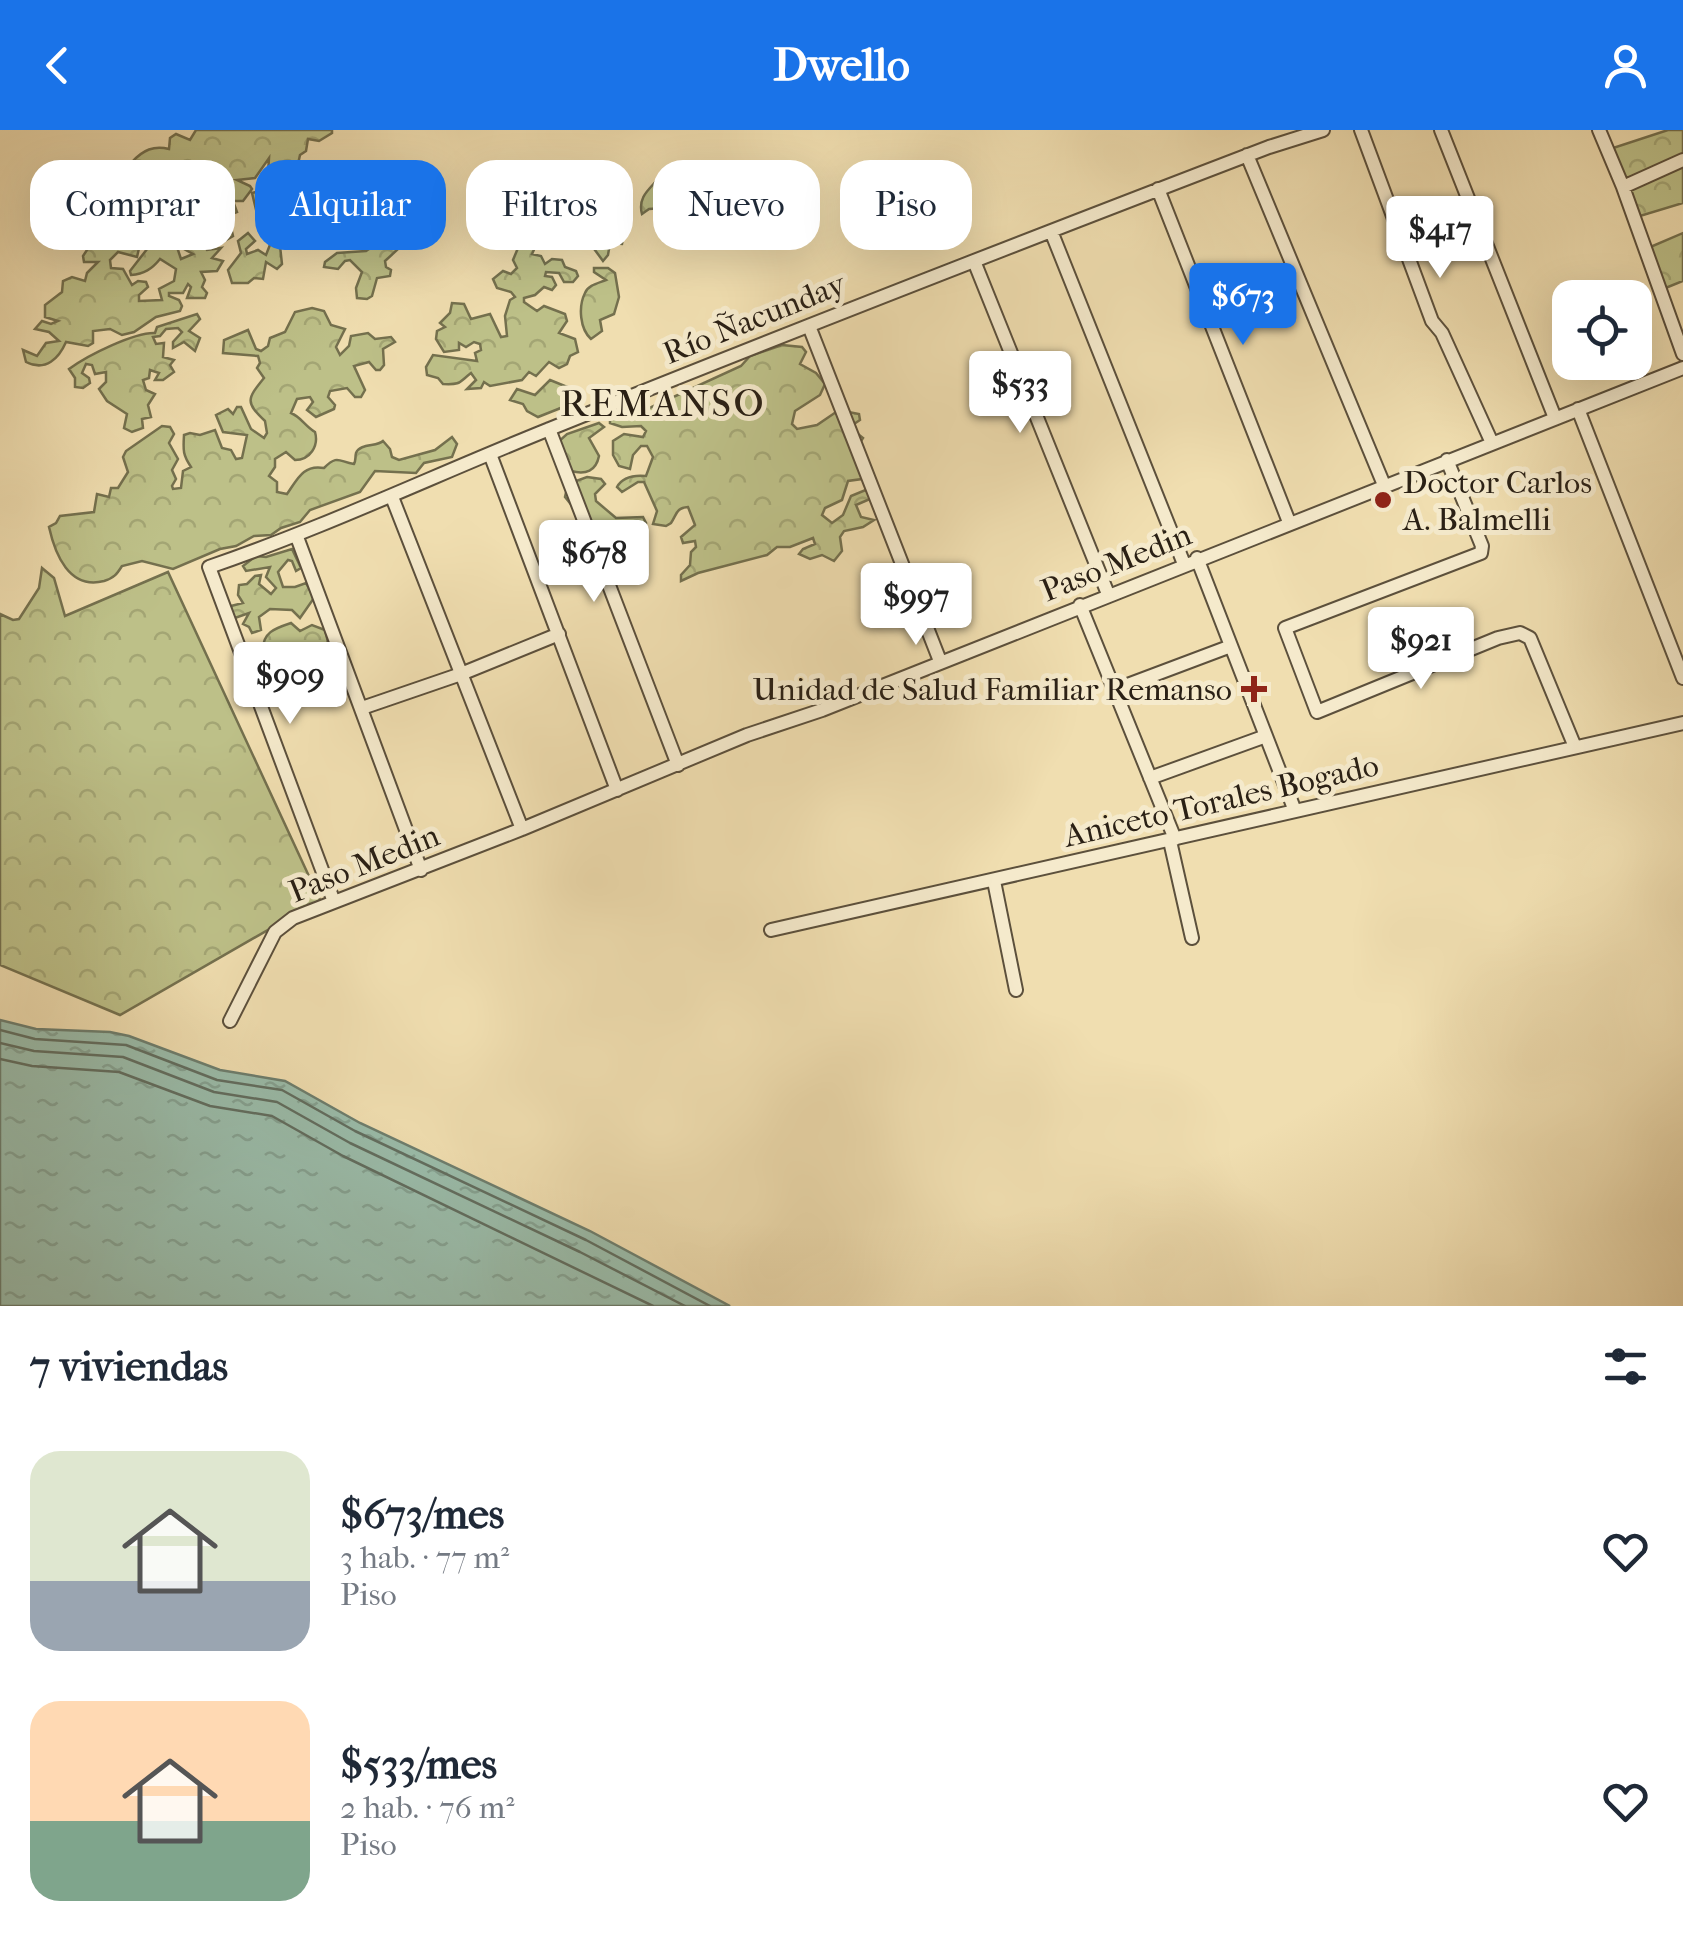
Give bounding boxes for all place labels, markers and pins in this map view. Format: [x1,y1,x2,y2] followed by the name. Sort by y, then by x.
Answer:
[1381,196,1499,281] pin: $417
[1184,263,1302,348] pin: $673
[961,351,1079,436] pin: $533
[1401,464,1592,538] place label: Doctor Carlos A. Balmelli
[1372,489,1394,511] marker: Doctor Carlos A. Balmelli
[535,520,653,605] pin: $678
[857,563,975,648] pin: $997
[1362,607,1480,692] pin: $921
[231,642,349,727] pin: $909
[752,671,1232,708] place label: Unidad de Salud Familiar Remanso
[1241,676,1267,702] marker: Unidad de Salud Familiar Remanso

